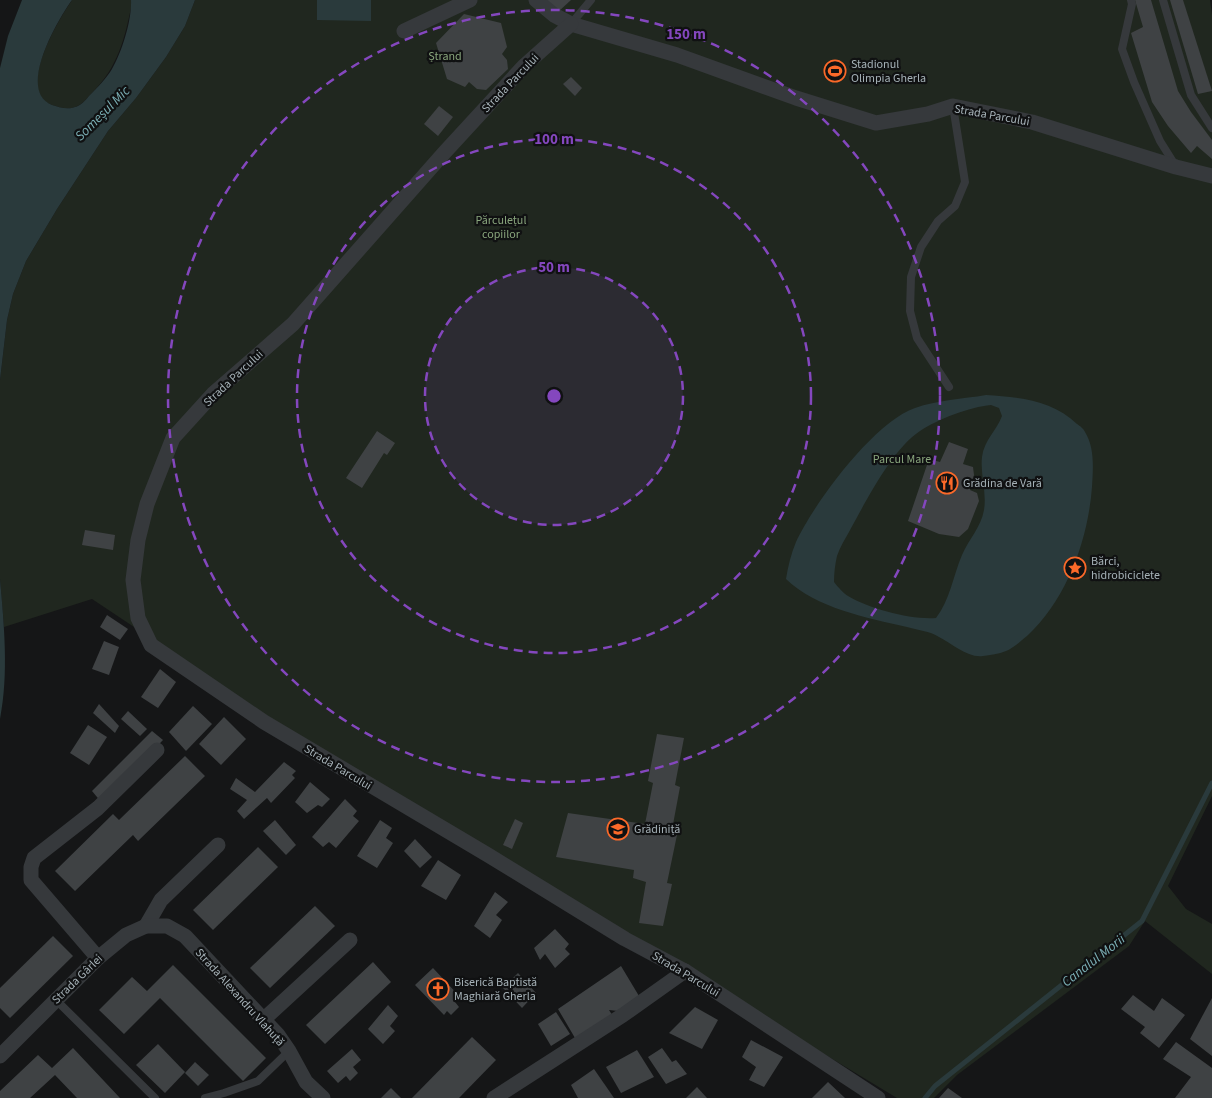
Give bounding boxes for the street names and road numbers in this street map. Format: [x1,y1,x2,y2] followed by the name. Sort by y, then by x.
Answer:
[478,50,543,117] street label: Strada Parcului
[953,101,1031,130] street label: Strada Parcului
[200,346,267,411] street label: Strada Parcului
[301,741,375,794] street label: Strada Parcului
[191,945,288,1050] street label: Strada Alexandru Vlahuță
[649,948,723,1001] street label: Strada Parcului
[48,951,107,1008] street label: Strada Gârlei

